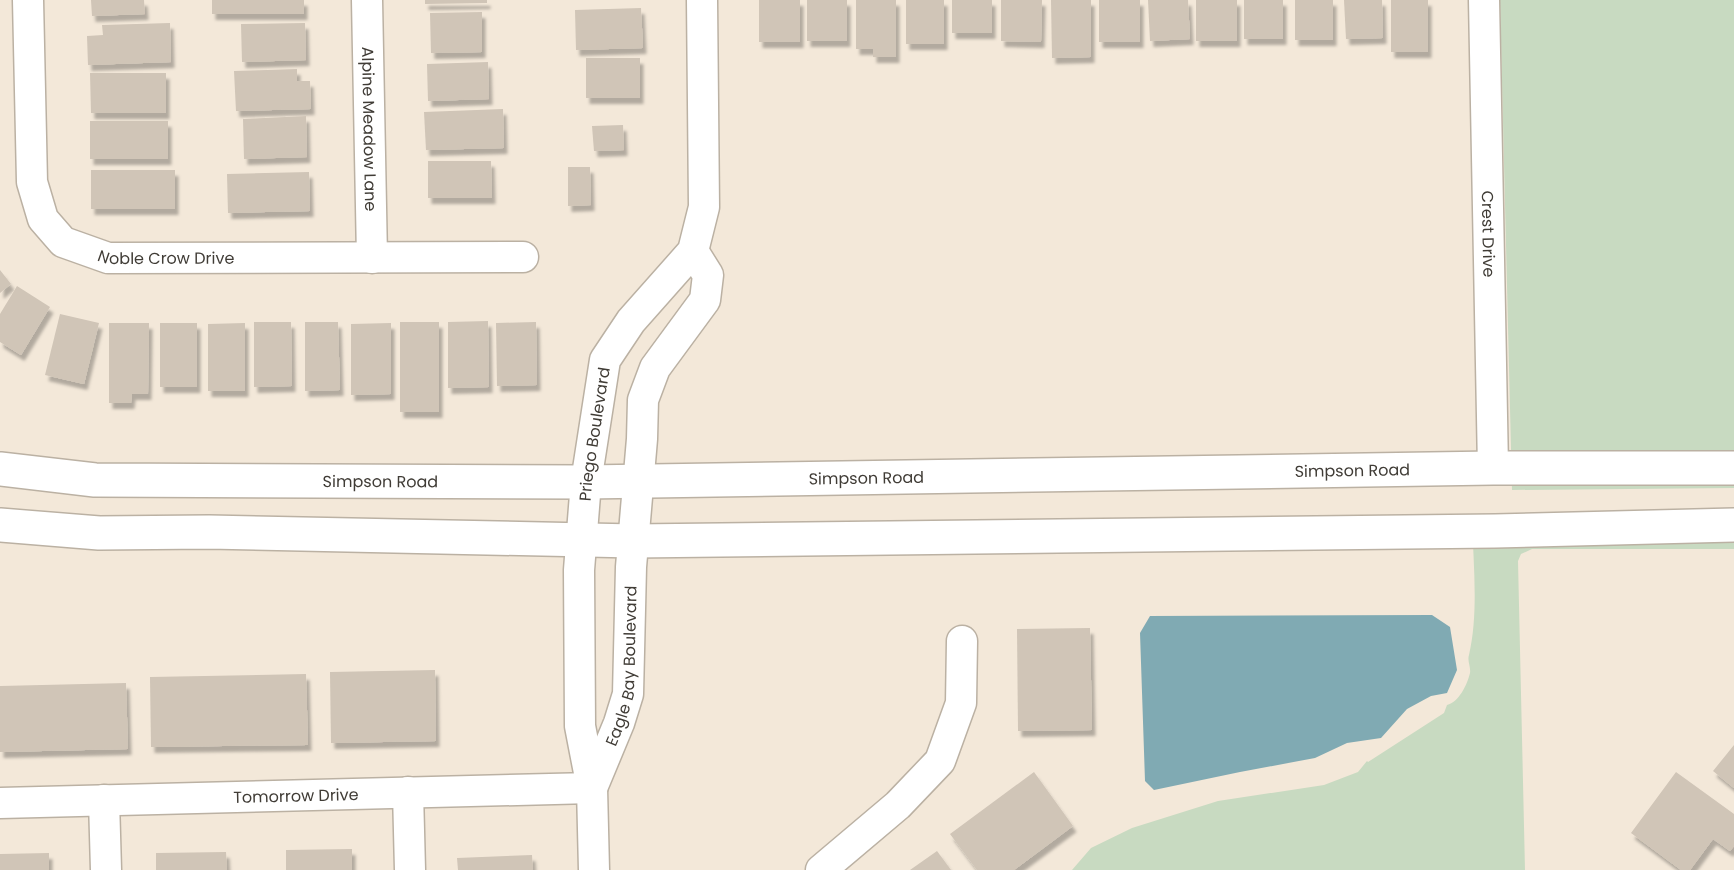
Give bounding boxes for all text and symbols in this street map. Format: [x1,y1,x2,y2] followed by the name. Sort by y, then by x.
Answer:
[356,46,382,212] street label: Alpine Meadow Lane
[1476,190,1500,278] street label: Crest Drive
[94,244,235,270] street label: Noble Crow Drive
[574,366,616,502] street label: Priego Boulevard
[1294,458,1410,483] street label: Simpson Road
[808,466,924,491] street label: Simpson Road
[323,470,438,493] street label: Simpson Road
[600,585,643,750] street label: Eagle Bay Boulevard
[233,783,359,809] street label: Tomorrow Drive

